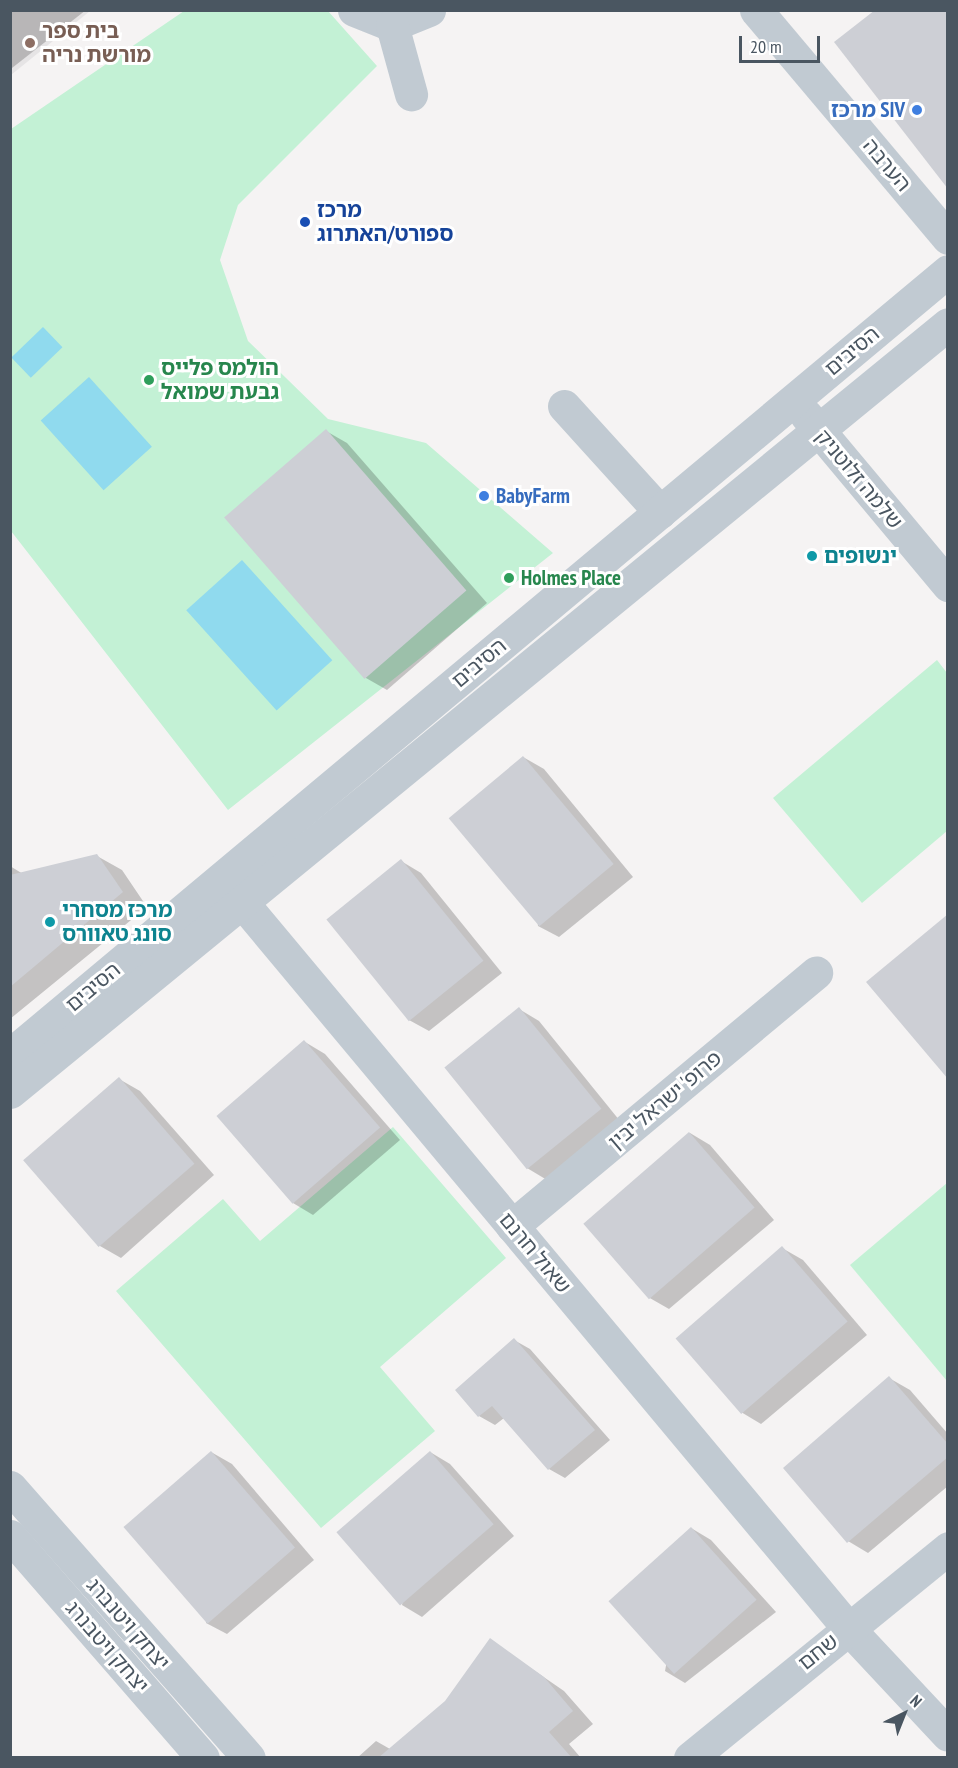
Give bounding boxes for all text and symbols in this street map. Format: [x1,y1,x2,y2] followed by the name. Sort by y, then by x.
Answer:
[42,18,151,68] place label: בית ספר מורשת נריה
[742,24,823,62] scale bar
[750,35,782,58] text: 20 m
[23,36,37,50] marker: בית ספר מורשת נריה
[831,97,905,123] place label: מרכז SIV
[910,103,924,117] marker: מרכז SIV
[858,134,916,196] street label: הערבה
[317,197,453,247] place label: מרכז ספורט/האתרוג
[298,215,312,229] marker: מרכז ספורט/האתרוג
[820,321,884,381] street label: הסיבים
[161,355,279,405] place label: הולמס פלייס גבעת שמואל
[142,373,156,387] marker: הולמס פלייס גבעת שמואל
[810,424,908,534] street label: שלמה זלוטניק
[496,483,570,509] place label: BabyFarm
[477,489,491,503] marker: BabyFarm
[824,543,897,569] place label: ינשופים
[805,549,819,563] marker: ינשופים
[521,565,621,591] place label: Holmes Place
[502,571,516,585] marker: Holmes Place
[447,633,511,693] street label: הסיבים
[62,897,172,947] place label: מרכז מסחרי סונג טאוורס
[43,915,57,929] marker: מרכז מסחרי סונג טאוורס
[61,957,125,1017] street label: הסיבים
[603,1045,727,1155] street label: פרופ' ישראל יבין
[494,1208,576,1298] street label: שאול חרנם
[81,1573,175,1675] street label: יצחק ויטנברג
[60,1596,154,1698] street label: יצחק ויטבנרג
[793,1628,843,1676] street label: שחם
[874,1684,934,1744] north arrow
[906,1691,926,1711] text: N

